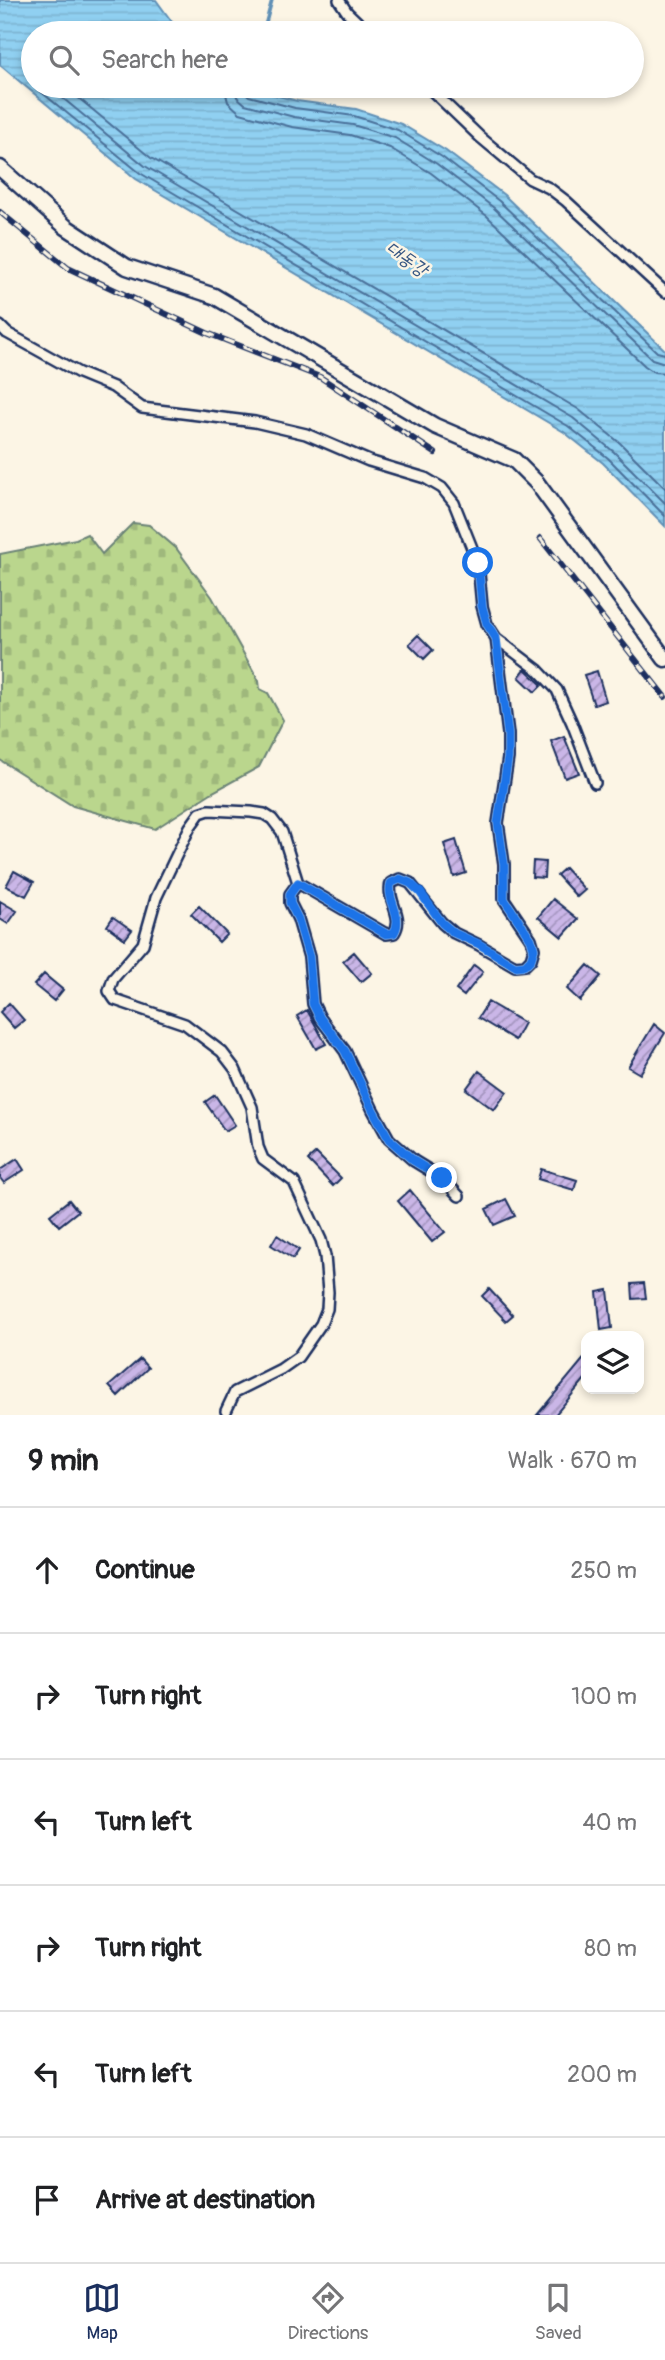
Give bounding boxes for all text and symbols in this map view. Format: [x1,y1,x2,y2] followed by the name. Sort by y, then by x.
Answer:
[21,21,644,98] search box
[45,41,83,79] icon: search
[101,44,228,76] text: Search here
[381,236,435,284] water label: 대동강
[462,547,493,578] route start
[426,1162,457,1193] route end
[581,1331,644,1394] map controls
[581,1331,644,1394] button: layers
[28,1442,99,1479] text: 9 min
[508,1446,637,1475] text: Walk · 670 m
[28,1551,66,1589] icon: ahead
[95,1554,195,1586] text: Continue
[571,1556,637,1585] text: 250 m
[28,1677,66,1715] icon: right
[95,1680,201,1712] text: Turn right
[571,1682,637,1711] text: 100 m
[28,1803,66,1841] icon: left
[95,1806,191,1838] text: Turn left
[583,1808,637,1837] text: 40 m
[28,1929,66,1967] icon: right
[95,1932,201,1964] text: Turn right
[584,1934,637,1963] text: 80 m
[28,2055,66,2093] icon: left
[95,2058,191,2090] text: Turn left
[567,2060,637,2089] text: 200 m
[28,2181,66,2219] icon: arrive
[95,2184,315,2216] text: Arrive at destination
[83,2279,121,2345] tab: Map
[288,2279,368,2345] tab: Directions
[535,2279,582,2345] tab: Saved

